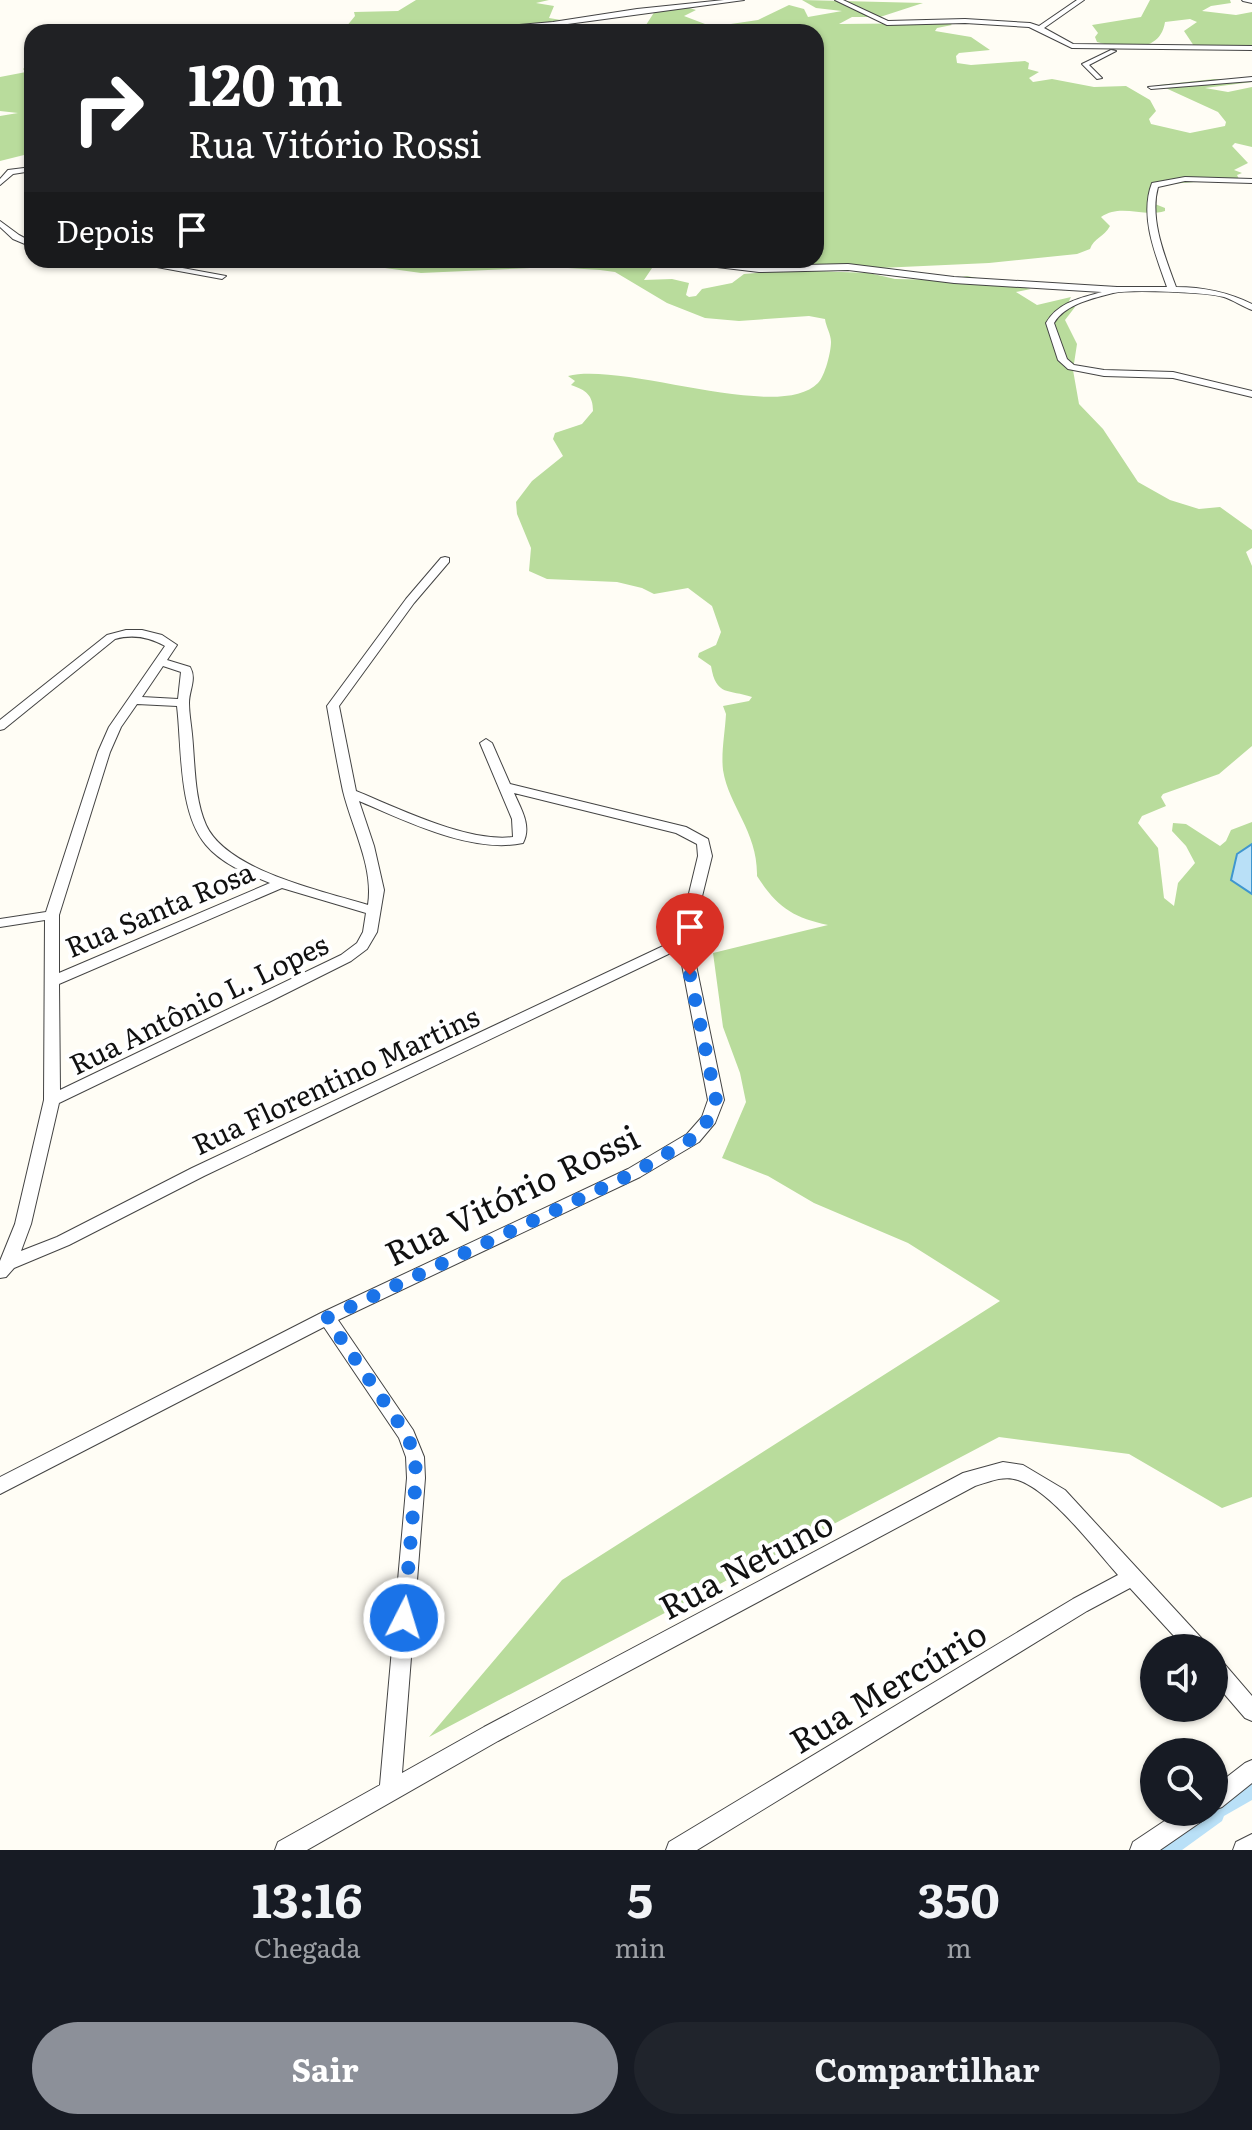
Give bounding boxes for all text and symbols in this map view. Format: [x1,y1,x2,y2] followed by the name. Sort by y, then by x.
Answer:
[188,40,343,123] text: 120 m
[56,56,160,160] icon: right
[188,116,481,169] text: Rua Vitório Rossi
[56,208,154,252] text: Depois
[170,208,214,252] icon: arrive
[58,849,260,967] street label: Rua Santa Rosa
[656,893,724,975] pin
[668,905,712,949] icon: arrive
[62,922,334,1084] street label: Rua Antônio L. Lopes
[185,994,485,1164] street label: Rua Florentino Martins
[375,1110,647,1276] street label: Rua Vitório Rossi
[649,1496,841,1630] street label: Rua Netuno
[362,1576,446,1660] position arrow
[779,1606,995,1764] street label: Rua Mercúrio
[1140,1634,1228,1826] map controls
[1140,1634,1228,1722] button: sound
[1140,1738,1228,1826] button: search
[252,1862,362,1933] text: 13:16
[627,1862,653,1933] text: 5
[918,1862,1000,1933] text: 350
[254,1927,361,1966] text: Chegada
[615,1927,666,1966] text: min
[946,1927,971,1966] text: m
[32,2022,618,2114] button: Sair
[634,2022,1220,2114] button: Compartilhar

